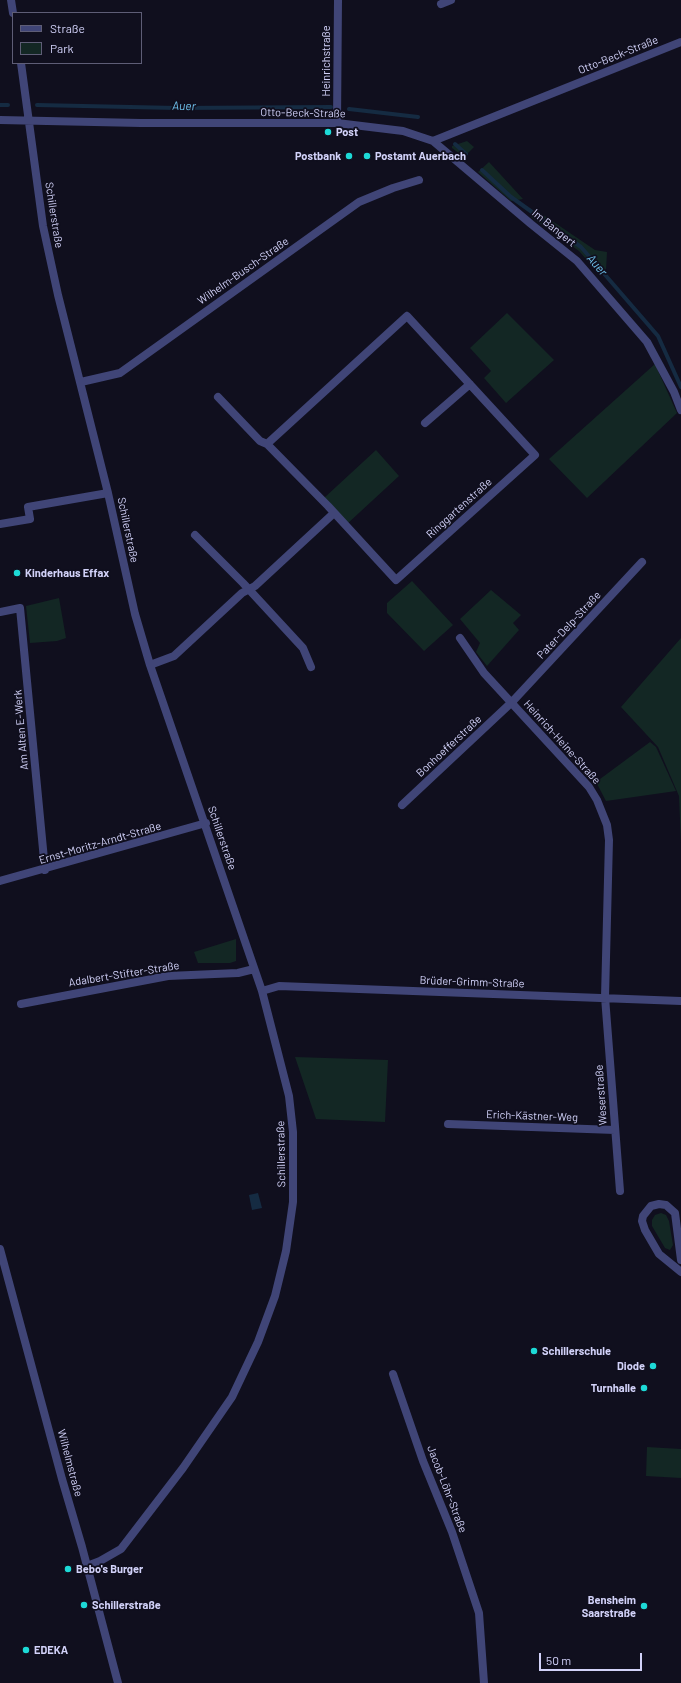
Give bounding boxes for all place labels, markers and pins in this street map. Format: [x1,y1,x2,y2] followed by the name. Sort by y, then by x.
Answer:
[336,125,358,139] place label: Post
[323,127,333,137] marker: Post
[295,149,341,163] place label: Postbank
[375,149,466,163] place label: Postamt Auerbach
[344,151,354,161] marker: Postbank
[362,151,372,161] marker: Postamt Auerbach
[25,566,109,580] place label: Kinderhaus Effax
[12,568,22,578] marker: Kinderhaus Effax
[542,1344,611,1358] place label: Schillerschule
[529,1346,539,1356] marker: Schillerschule
[617,1359,645,1373] place label: Diode
[648,1361,658,1371] marker: Diode
[591,1381,636,1395] place label: Turnhalle
[639,1383,649,1393] marker: Turnhalle
[76,1562,143,1576] place label: Bebo's Burger
[63,1564,73,1574] marker: Bebo's Burger
[582,1593,636,1619] place label: Bensheim Saarstraße
[92,1598,161,1612] place label: Schillerstraße
[79,1600,89,1610] marker: Schillerstraße
[639,1601,649,1611] marker: Bensheim Saarstraße
[34,1643,68,1657] place label: EDEKA
[21,1645,31,1655] marker: EDEKA

